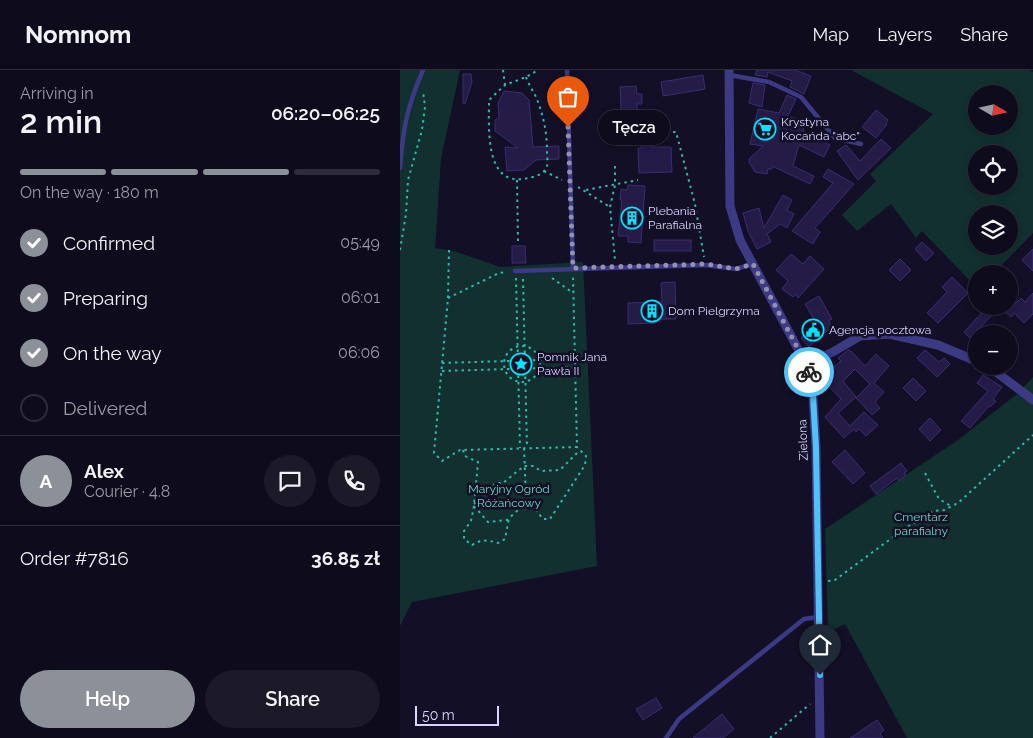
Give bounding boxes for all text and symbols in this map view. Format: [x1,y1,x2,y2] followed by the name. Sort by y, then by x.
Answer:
[25,20,131,49] text: Nomnom
[813,24,849,45] text: Map
[877,24,932,45] text: Layers
[960,24,1008,45] text: Share
[547,76,589,127] pin
[554,83,582,111] icon: bag
[20,84,94,103] text: Arriving in
[968,85,1018,135] north arrow
[968,85,1018,375] map controls
[271,102,380,124] text: 06:20–06:25
[20,103,102,140] text: 2 min
[598,110,670,144] callout: Tęcza
[781,115,860,143] place label: Krystyna Kocańda "abc"
[753,117,777,141] supermarket icon: Krystyna Kocańda "abc"
[612,118,656,137] text: Tęcza
[968,145,1018,195] button: locate
[20,183,159,202] text: On the way · 180 m
[648,204,702,232] place label: Plebania Parafialna
[968,205,1018,255] button: layers
[620,206,644,230] building icon: Plebania Parafialna
[20,229,48,257] icon: check
[63,232,155,254] text: Confirmed
[340,233,380,252] text: 05:49
[968,265,1018,315] button: +
[20,284,48,312] icon: check
[63,287,148,309] text: Preparing
[341,288,380,307] text: 06:01
[640,299,664,323] building icon: Dom Pielgrzyma
[668,304,760,318] place label: Dom Pielgrzyma
[801,318,825,342] public building icon: Agencja pocztowa
[829,323,931,337] place label: Agencja pocztowa
[968,325,1018,375] button: −
[20,339,48,367] icon: check
[63,342,162,364] text: On the way
[338,343,380,362] text: 06:06
[784,347,834,397] courier
[537,350,607,378] place label: Pomnik Jana Pawła II
[509,352,533,376] place icon: Pomnik Jana Pawła II
[795,358,823,386] icon: bike
[63,397,147,419] text: Delivered
[795,419,811,461] street label: Zielona
[264,455,316,507] button: chat
[328,455,380,507] button: phone
[84,460,124,482] text: Alex
[40,470,52,492] text: A
[84,482,170,501] text: Courier · 4.8
[468,482,550,510] park label: Maryjny Ogród Różańcowy
[894,510,948,538] park label: Cmentarz parafialny
[20,547,129,569] text: Order #7816
[311,547,380,569] text: 36.85 zł
[799,624,841,675] pin
[806,631,834,659] icon: home
[20,670,195,728] button: Help
[205,670,380,728] button: Share
[415,703,499,726] scale bar
[422,707,455,723] text: 50 m

